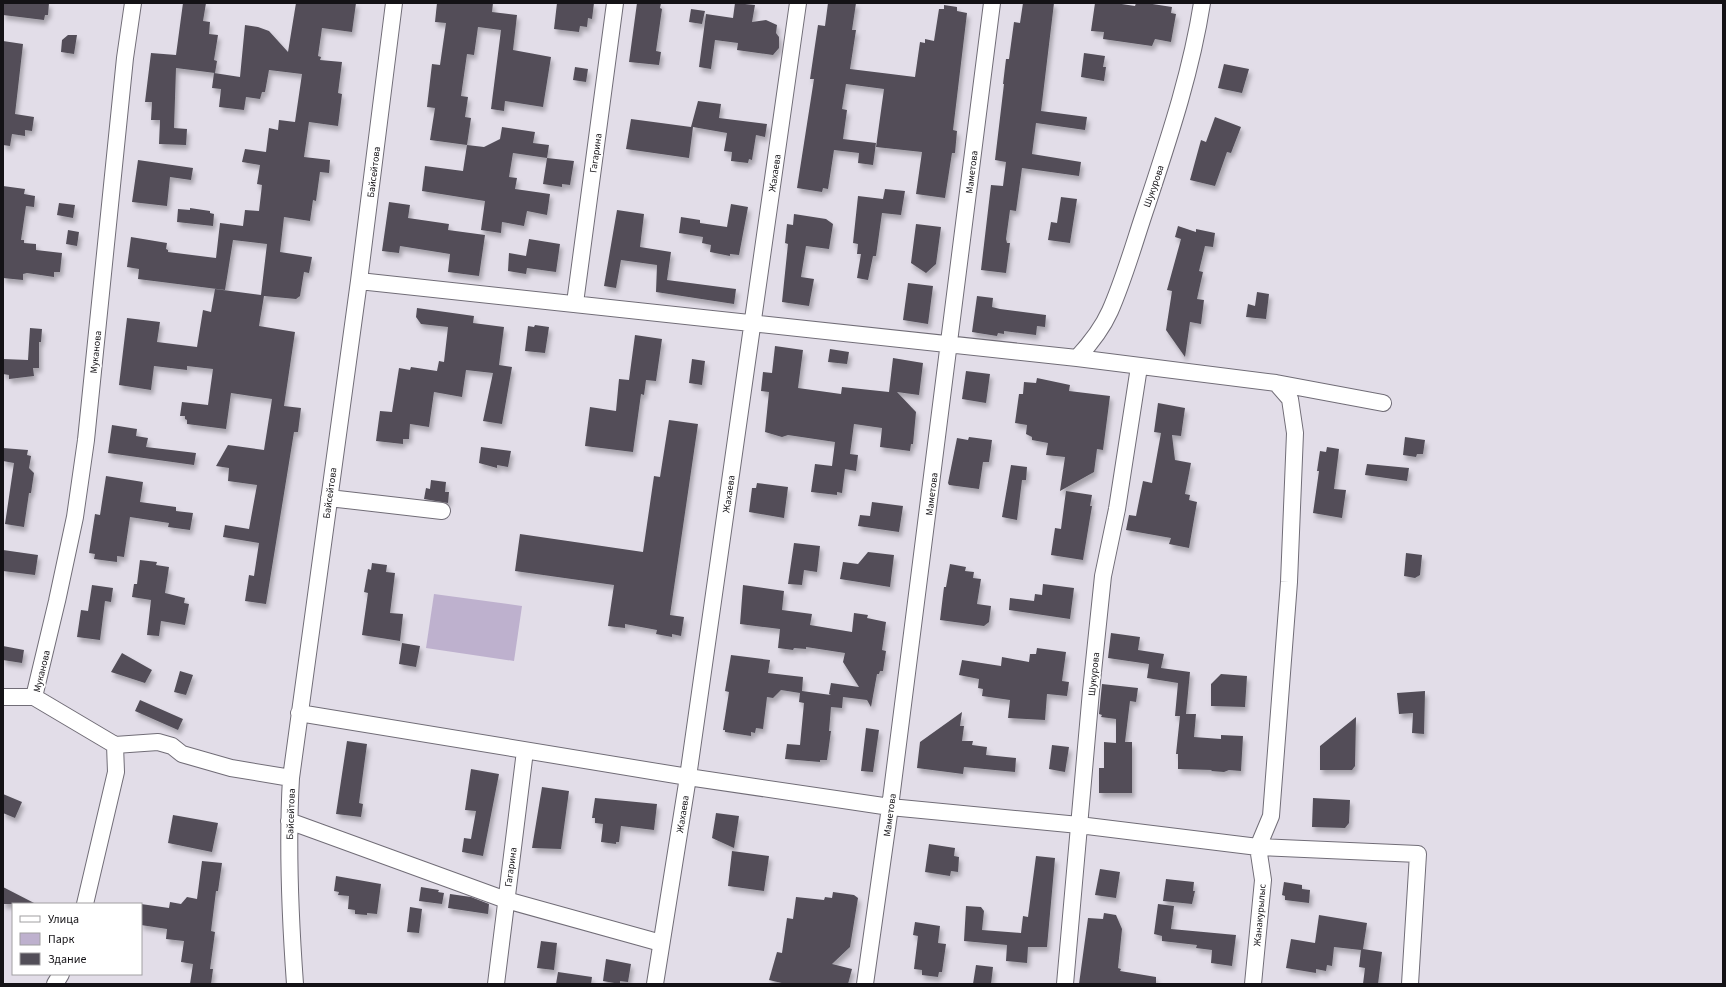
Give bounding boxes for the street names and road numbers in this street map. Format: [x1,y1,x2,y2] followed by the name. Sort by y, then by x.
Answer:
[586,132,606,174] street label: Гагарина
[364,146,384,199] street label: Байсейтова
[962,150,982,195] street label: Маметова
[765,153,785,193] street label: Жахаева
[1140,163,1168,209] street label: Шукурова
[87,330,105,374] street label: Муканова
[319,467,341,520] street label: Байсейтова
[922,472,942,517] street label: Маметова
[719,474,739,514] street label: Жахаева
[30,649,54,694] street label: Муканова
[1085,651,1103,697] street label: Шукурова
[283,788,299,840] street label: Байсейтова
[880,793,900,838] street label: Маметова
[673,794,693,834] street label: Жахаева
[501,846,521,888] street label: Гагарина
[1250,883,1270,947] street label: Жанакурылыс

